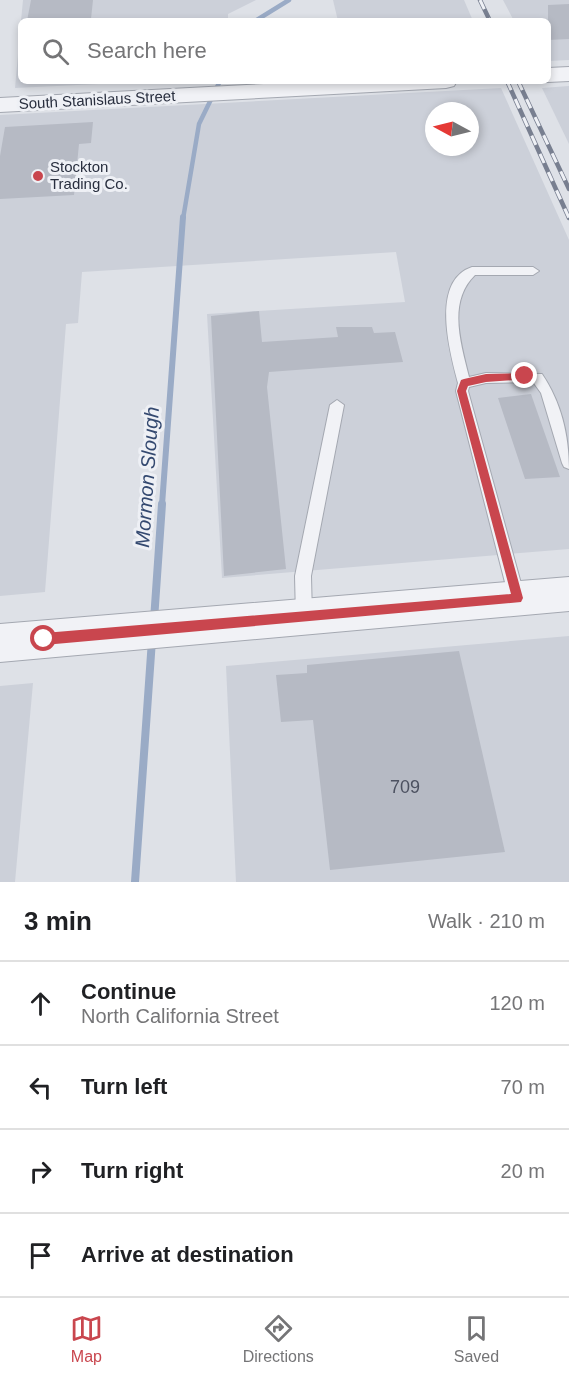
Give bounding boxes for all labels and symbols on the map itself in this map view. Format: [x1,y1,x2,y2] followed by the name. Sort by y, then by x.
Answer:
[18,87,177,112] street label: South Stanislaus Street
[425,102,479,156] north arrow
[50,158,128,192] place label: Stockton Trading Co.
[31,169,45,183] marker: Stockton Trading Co.
[511,362,537,388] route end
[131,406,163,548] water label: Mormon Slough
[30,625,56,651] route start
[390,777,420,797] house number: 709

